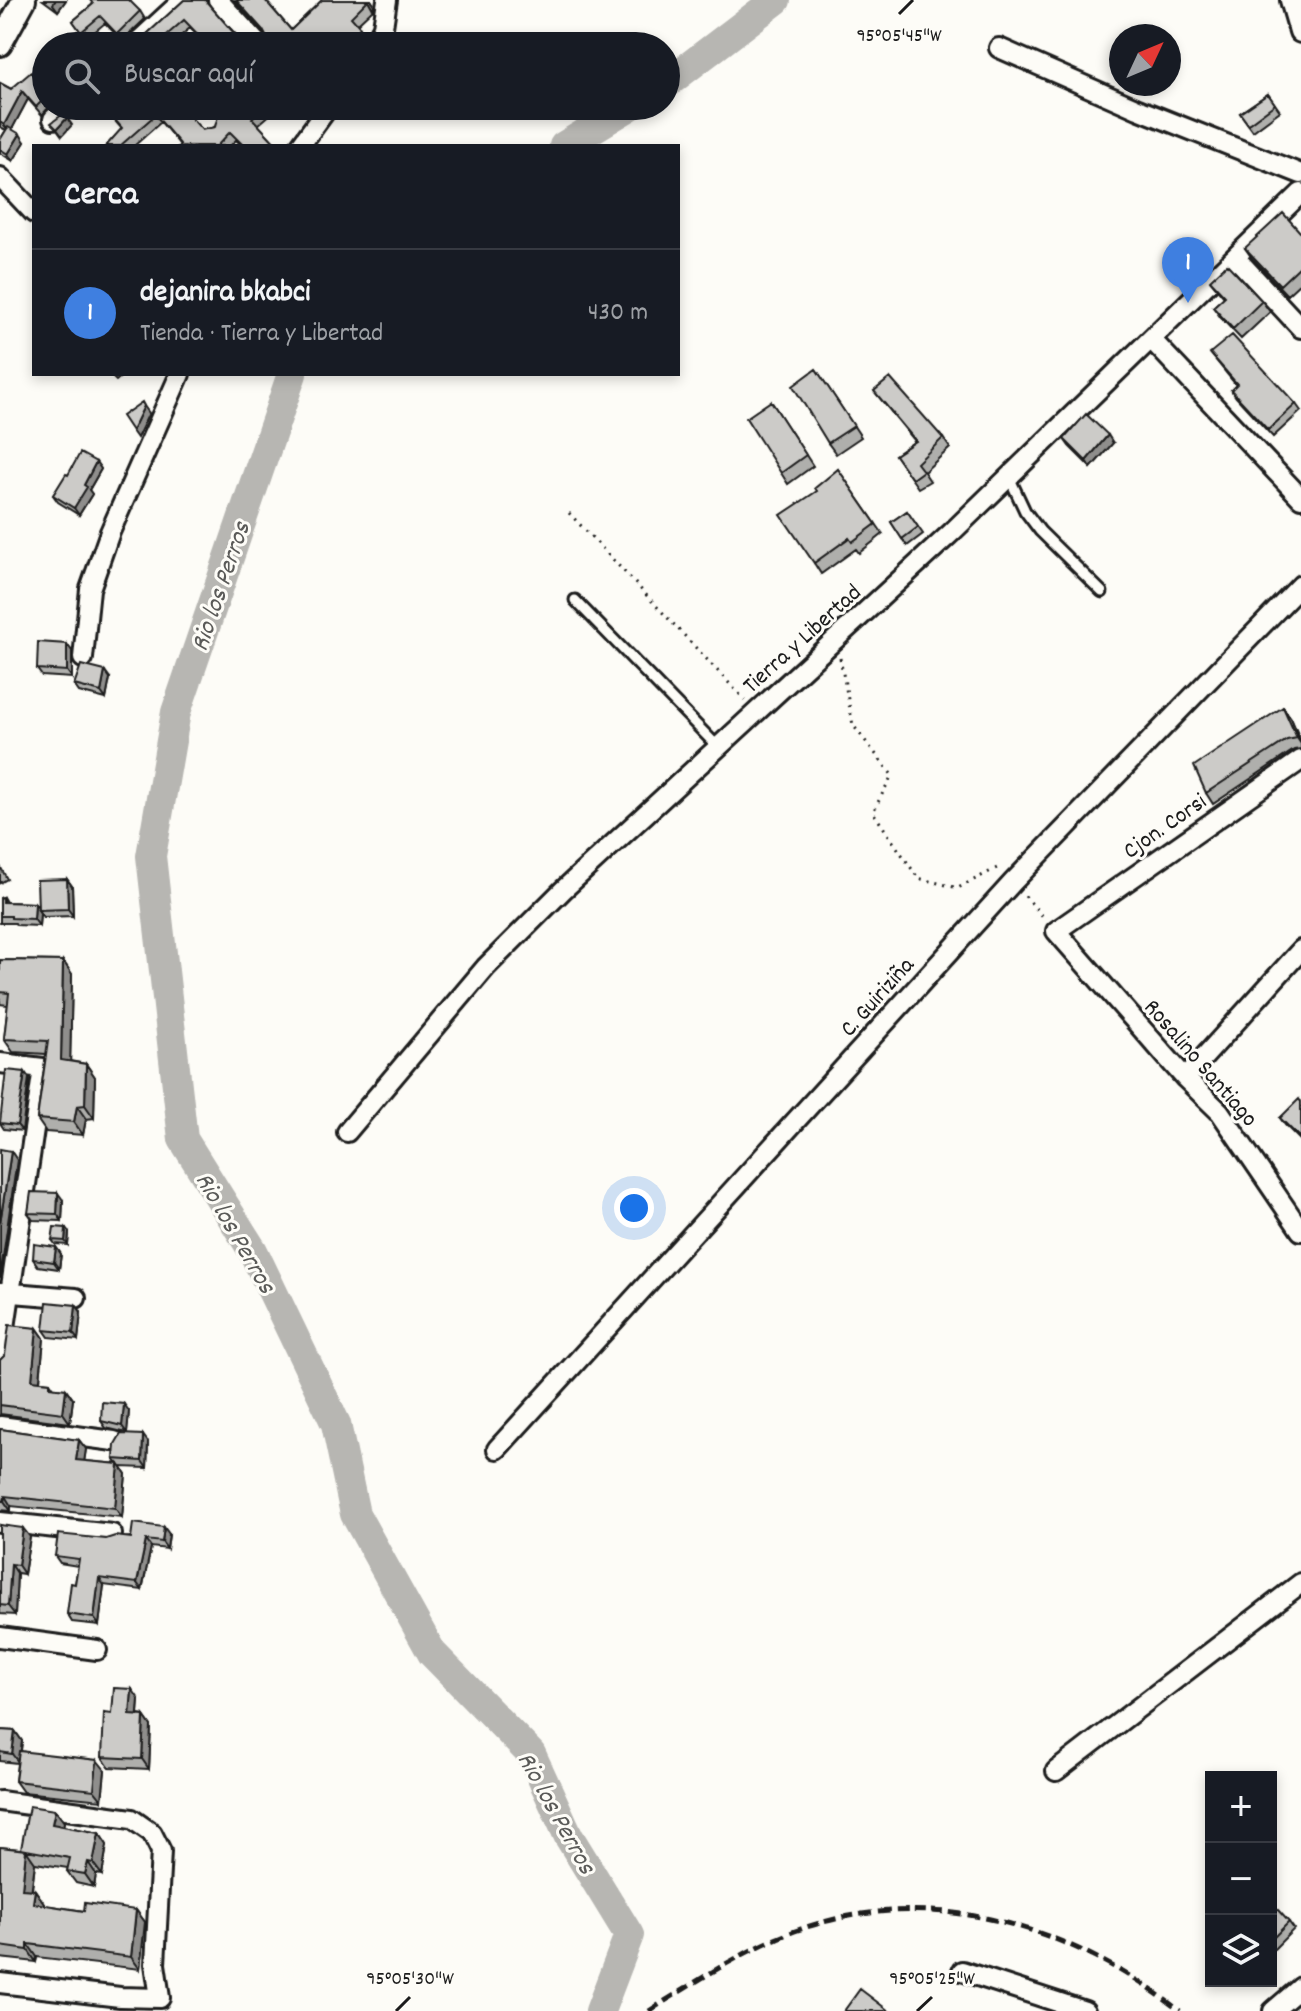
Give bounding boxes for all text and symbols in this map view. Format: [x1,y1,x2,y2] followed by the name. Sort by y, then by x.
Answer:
[856,23,942,51] text: 95°05'45"W
[1109,24,1181,96] north arrow
[32,32,680,120] search box
[60,54,104,98] icon: search
[124,55,254,98] text: Buscar aquí
[64,172,138,221] text: Cerca
[1162,237,1214,303] pin: 1
[140,273,311,316] text: dejanira bkabci
[87,295,93,332] text: 1
[588,295,648,332] text: 430 m
[140,316,383,353] text: Tienda · Tierra y Libertad
[183,516,262,657] water label: Rio los Perros
[736,577,870,703] street label: Tierra y Libertad
[1117,786,1215,869] street label: Cjon. Corsi
[833,950,924,1046] street label: C. Guiriziña
[1135,993,1265,1135] street label: Rosalino Santiago
[184,1166,284,1302] water label: Rio los Perros
[614,1188,654,1228] your location
[506,1746,604,1882] water label: Rio los Perros
[1205,1771,1277,1987] map controls
[1205,1771,1277,1843] button: +
[1205,1843,1277,1915] button: −
[1205,1915,1277,1987] button: layers
[366,1966,454,1994] text: 95°05'30"W
[889,1966,975,1994] text: 95°05'25"W

